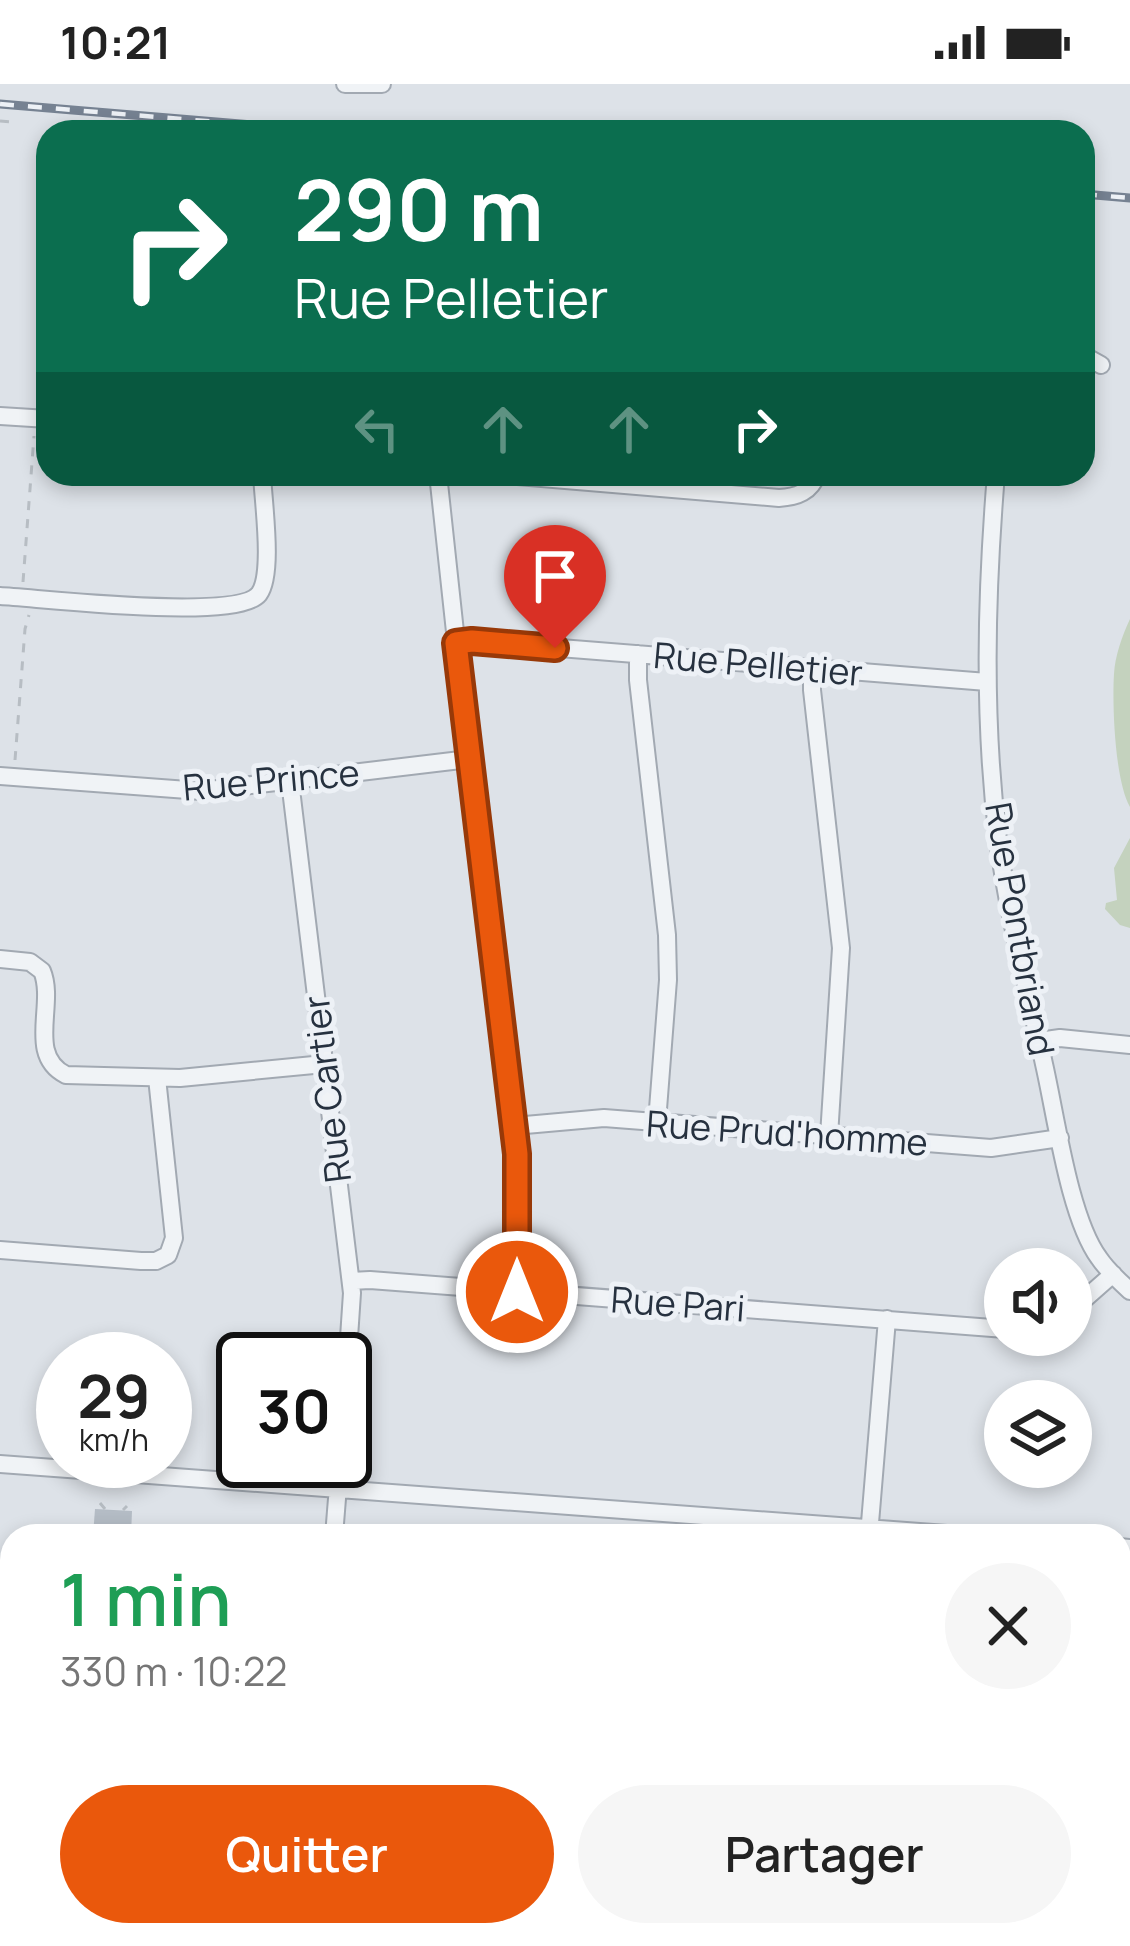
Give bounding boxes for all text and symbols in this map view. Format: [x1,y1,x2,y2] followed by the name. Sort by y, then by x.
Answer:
[60,11,171,73] text: 10:21
[294,151,544,266] text: 290 m
[96,168,252,324] icon: right
[294,260,609,334] text: Rue Pelletier
[344,396,410,462] icon: left
[470,396,536,462] icon: ahead
[596,396,662,462] icon: ahead
[722,396,788,462] icon: right
[504,525,606,648] pin
[522,543,588,609] icon: arrive
[651,630,865,697] street label: Rue Pelletier
[181,747,361,812] street label: Rue Prince
[974,798,1067,1059] street label: Rue Pontbriand
[291,993,362,1185] street label: Rue Cartier
[645,1098,929,1167] street label: Rue Prud'homme
[454,1229,580,1355] position arrow
[984,1248,1092,1488] map controls
[984,1248,1092,1356] button: sound
[609,1274,747,1333] street label: Rue Pari
[216,1332,372,1488] speed limit sign: 30
[77,1354,151,1436] text: 29
[984,1380,1092,1488] button: layers
[79,1419,149,1460] text: km/h
[60,1549,232,1648] text: 1 min
[945,1563,1071,1689] button: close
[60,1644,287,1698] text: 330 m · 10:22
[60,1785,554,1923] button: Quitter
[578,1785,1071,1923] button: Partager

